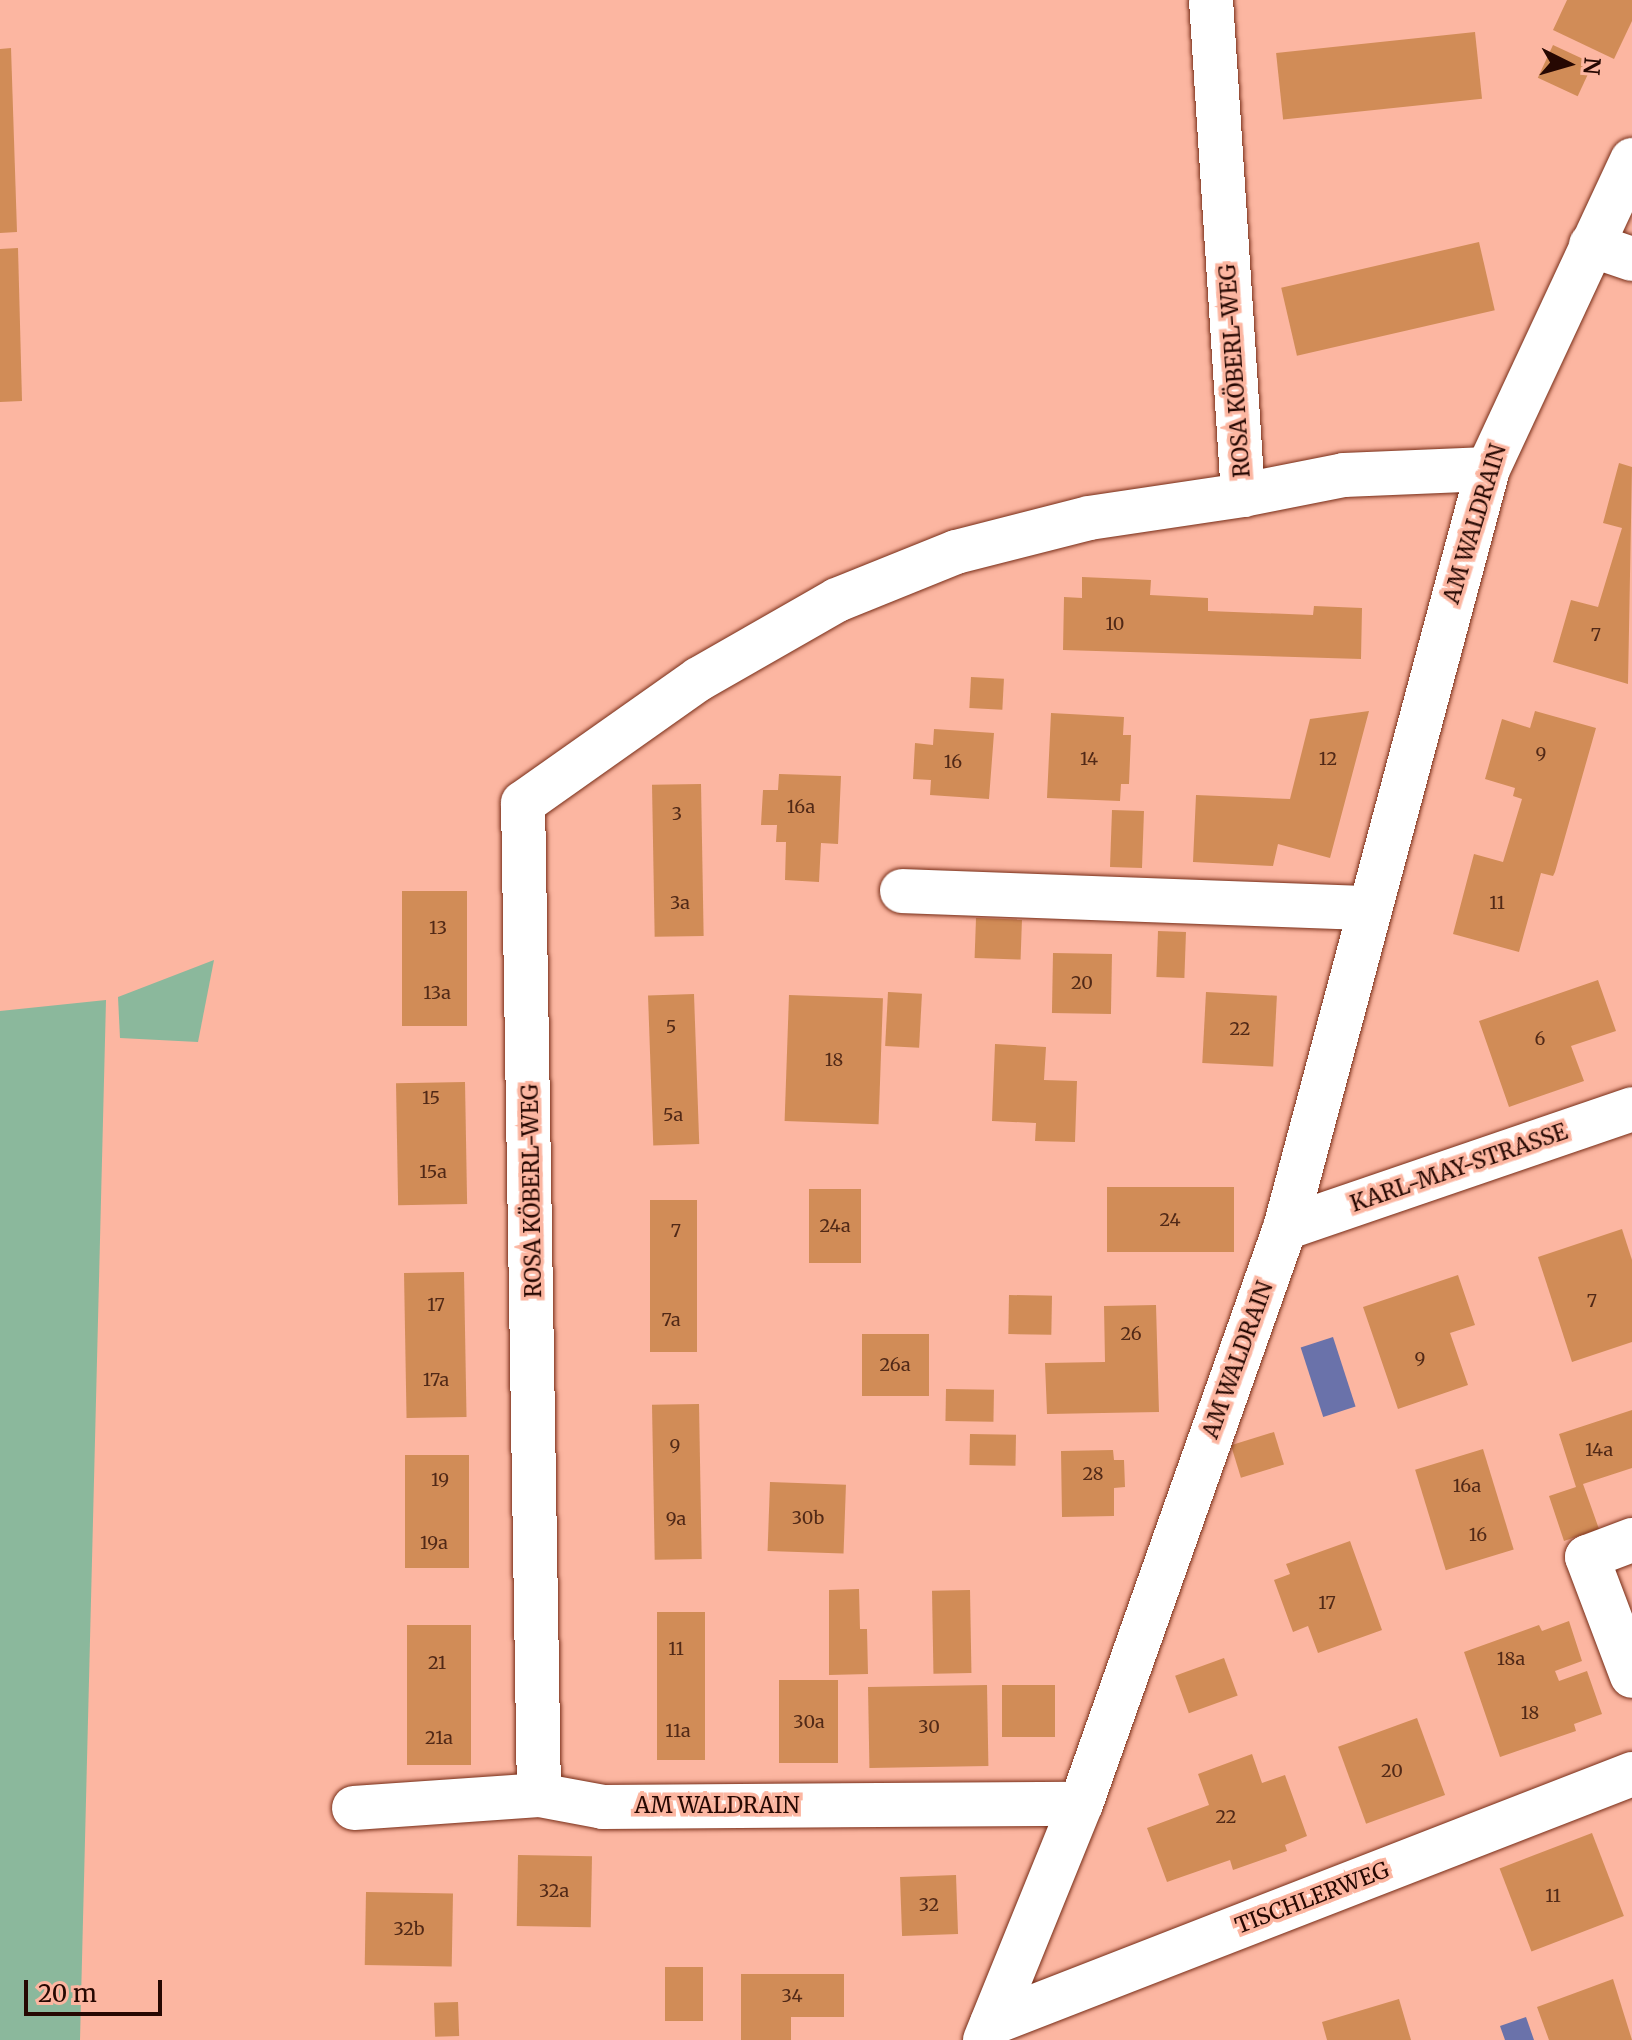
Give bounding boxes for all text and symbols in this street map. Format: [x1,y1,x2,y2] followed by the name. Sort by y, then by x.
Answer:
[1528,24,1608,104] north arrow
[1577,56,1607,76] text: N
[1214,264,1256,478] street label: ROSA KÖBERL-WEG
[1438,441,1512,607] street label: AM WALDRAIN
[1106,613,1124,635] house number: 10
[1591,624,1601,646] house number: 7
[1536,743,1546,765] house number: 9
[1080,748,1098,770] house number: 14
[1319,748,1337,770] house number: 12
[944,751,962,773] house number: 16
[787,796,815,818] house number: 16a
[672,803,682,825] house number: 3
[670,892,690,914] house number: 3a
[1489,892,1505,914] house number: 11
[429,917,447,939] house number: 13
[1071,972,1093,994] house number: 20
[423,982,451,1004] house number: 13a
[666,1016,676,1038] house number: 5
[1229,1018,1251,1040] house number: 22
[1535,1028,1545,1050] house number: 6
[825,1049,843,1071] house number: 18
[517,1084,547,1298] street label: ROSA KÖBERL-WEG
[422,1087,440,1109] house number: 15
[663,1104,683,1126] house number: 5a
[1347,1118,1571,1218] street label: KARL-MAY-STRASSE
[419,1161,447,1183] house number: 15a
[1159,1209,1181,1231] house number: 24
[819,1215,851,1237] house number: 24a
[671,1220,681,1242] house number: 7
[1197,1278,1279,1442] street label: AM WALDRAIN
[1587,1290,1597,1312] house number: 7
[427,1294,445,1316] house number: 17
[661,1309,681,1331] house number: 7a
[1120,1323,1142,1345] house number: 26
[1415,1348,1425,1370] house number: 9
[879,1354,911,1376] house number: 26a
[423,1369,449,1391] house number: 17a
[670,1435,680,1457] house number: 9
[1585,1439,1613,1461] house number: 14a
[1082,1463,1104,1485] house number: 28
[431,1469,449,1491] house number: 19
[1453,1475,1481,1497] house number: 16a
[792,1507,824,1529] house number: 30b
[666,1508,686,1530] house number: 9a
[1469,1524,1487,1546] house number: 16
[420,1532,448,1554] house number: 19a
[1318,1592,1336,1614] house number: 17
[668,1638,684,1660] house number: 11
[1497,1648,1525,1670] house number: 18a
[428,1652,446,1674] house number: 21
[1521,1702,1539,1724] house number: 18
[793,1711,825,1733] house number: 30a
[918,1716,940,1738] house number: 30
[665,1720,691,1742] house number: 11a
[425,1727,453,1749] house number: 21a
[1381,1760,1403,1782] house number: 20
[634,1793,800,1819] street label: AM WALDRAIN
[1215,1806,1237,1828] house number: 22
[1231,1857,1393,1939] street label: TISCHLERWEG
[539,1880,569,1902] house number: 32a
[1545,1885,1561,1907] house number: 11
[919,1894,939,1916] house number: 32
[393,1918,425,1940] house number: 32b
[28,1964,166,2014] scale bar
[38,1978,97,2009] text: 20 m
[781,1985,803,2007] house number: 34

